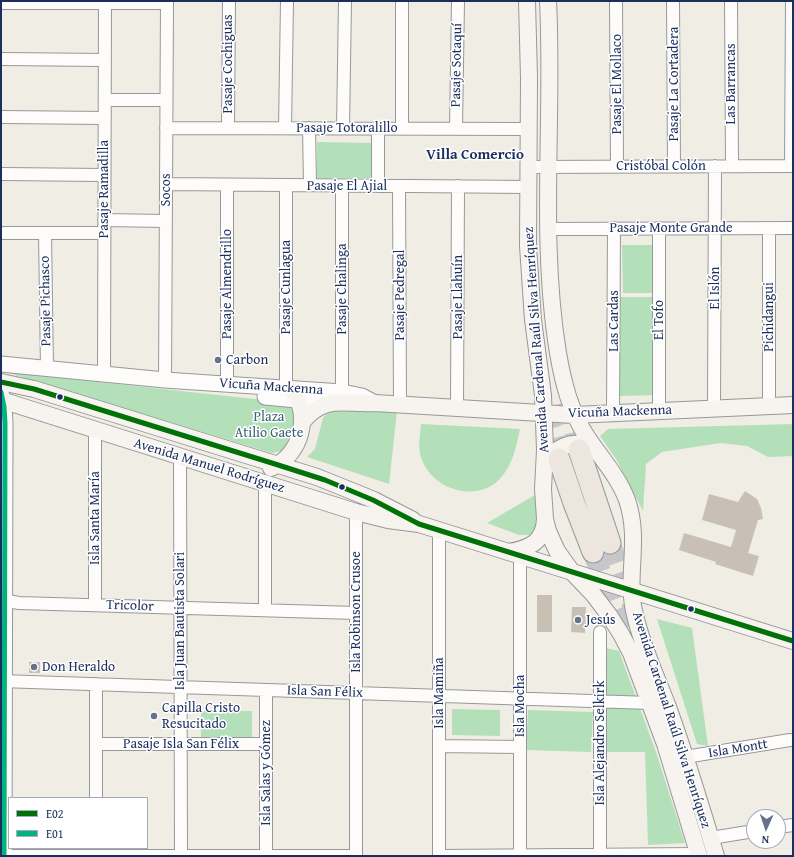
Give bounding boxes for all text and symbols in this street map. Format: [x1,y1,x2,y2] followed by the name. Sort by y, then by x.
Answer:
[220,15,236,113] street label: Pasaje Cochiguas
[448,23,466,107] street label: Pasaje Sotaquí
[666,27,682,141] street label: Pasaje La Cortadera
[609,34,625,134] street label: Pasaje El Mollaco
[723,44,739,124] street label: Las Barrancas
[296,120,398,136] street label: Pasaje Totoralillo
[96,140,112,238] street label: Pasaje Ramadilla
[426,146,524,164] district label: Villa Comercio
[616,158,706,174] street label: Cristóbal Colón
[158,174,174,206] street label: Socos
[307,178,387,194] street label: Pasaje El Ajial
[609,220,733,236] street label: Pasaje Monte Grande
[521,226,553,454] street label: Avenida Cardenal Raúl Silva Henríquez
[219,229,235,339] street label: Pasaje Almendrillo
[278,240,294,334] street label: Pasaje Cunlagua
[334,243,350,335] street label: Pasaje Chalinga
[392,250,408,340] street label: Pasaje Pedregal
[450,255,466,339] street label: Pasaje Llahuín
[37,256,55,346] street label: Pasaje Pichasco
[707,267,723,309] street label: El Islón
[761,282,777,352] street label: Pichidangui
[606,290,622,352] street label: Las Cardas
[651,300,667,340] street label: El Tofo
[226,352,268,368] place label: Carbon
[213,355,223,365] marker: Carbon
[218,375,324,399] street label: Vicuña Mackenna
[55,392,65,402] unlabelled marker
[568,402,672,422] street label: Vicuña Mackenna
[235,409,303,442] park label: Plaza Atilio Gaete
[132,435,286,497] street label: Avenida Manuel Rodríguez
[87,471,103,565] street label: Isla Santa María
[337,482,347,492] unlabelled marker
[348,551,364,673] street label: Isla Robinson Crusoe
[172,552,188,690] street label: Isla Juan Bautista Solari
[106,597,154,615] street label: Tricolor
[686,604,696,614] unlabelled marker
[628,610,714,830] street label: Avenida Cardenal Raúl Silva Henríquez
[586,612,616,628] place label: Jesús
[573,615,583,625] marker: Jesús
[431,657,447,729] street label: Isla Mamiña
[42,659,115,675] place label: Don Heraldo
[29,662,39,672] marker: Don Heraldo
[512,675,528,737] street label: Isla Mocha
[592,680,608,806] street label: Isla Alejandro Selkirk
[287,682,363,702] street label: Isla San Félix
[162,700,240,732] place label: Capilla Cristo Resucitado
[149,711,159,721] marker: Capilla Cristo Resucitado
[258,720,274,826] street label: Isla Salas y Gómez
[123,736,239,752] street label: Pasaje Isla San Félix
[707,736,769,762] street label: Isla Montt
[8,797,148,849] legend
[46,805,64,822] text: E02
[746,809,786,849] north arrow
[46,825,64,842] text: E01
[761,832,770,848] text: N

